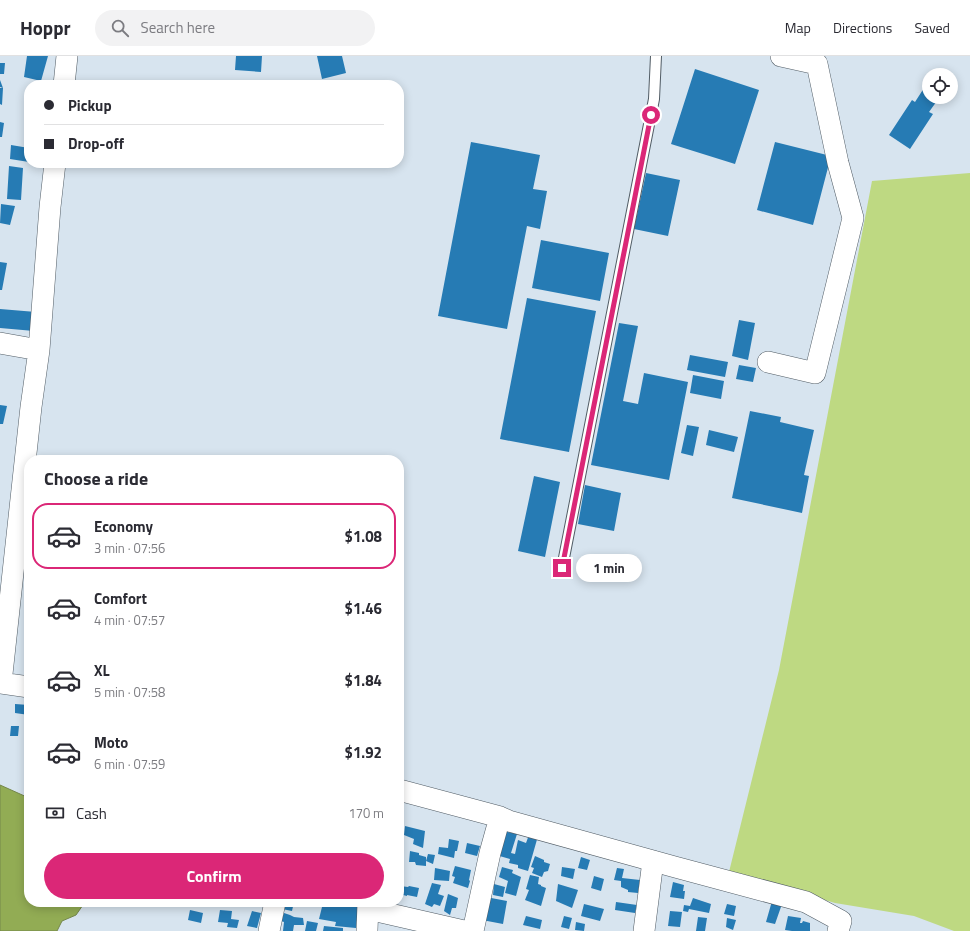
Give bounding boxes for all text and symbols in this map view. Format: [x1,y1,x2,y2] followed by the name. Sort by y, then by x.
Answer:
[95,10,375,46] search box
[20,13,71,42] text: Hoppr
[141,16,215,39] text: Search here
[109,17,131,39] icon: search
[785,17,811,38] text: Map
[833,17,892,38] text: Directions
[914,17,950,38] text: Saved
[922,68,958,104] map controls
[922,68,958,104] button: locate
[68,94,112,117] text: Pickup
[642,106,660,124] route start
[68,132,124,155] text: Drop-off
[44,465,148,492] text: Choose a ride
[94,515,153,538] text: Economy
[46,518,82,554] icon: car
[345,525,382,548] text: $1.08
[94,538,165,558] text: 3 min · 07:56
[576,554,642,582] callout: 1 min
[593,558,625,578] text: 1 min
[553,559,571,577] route end
[94,587,147,610] text: Comfort
[46,590,82,626] icon: car
[345,597,382,620] text: $1.46
[94,610,165,630] text: 4 min · 07:57
[94,659,110,682] text: XL
[46,662,82,698] icon: car
[345,669,382,692] text: $1.84
[94,682,165,702] text: 5 min · 07:58
[94,731,128,754] text: Moto
[46,734,82,770] icon: car
[345,741,382,764] text: $1.92
[94,754,165,774] text: 6 min · 07:59
[44,802,66,824] icon: cash
[76,802,107,825] text: Cash
[348,803,384,823] text: 170 m
[44,853,384,899] button: Confirm

